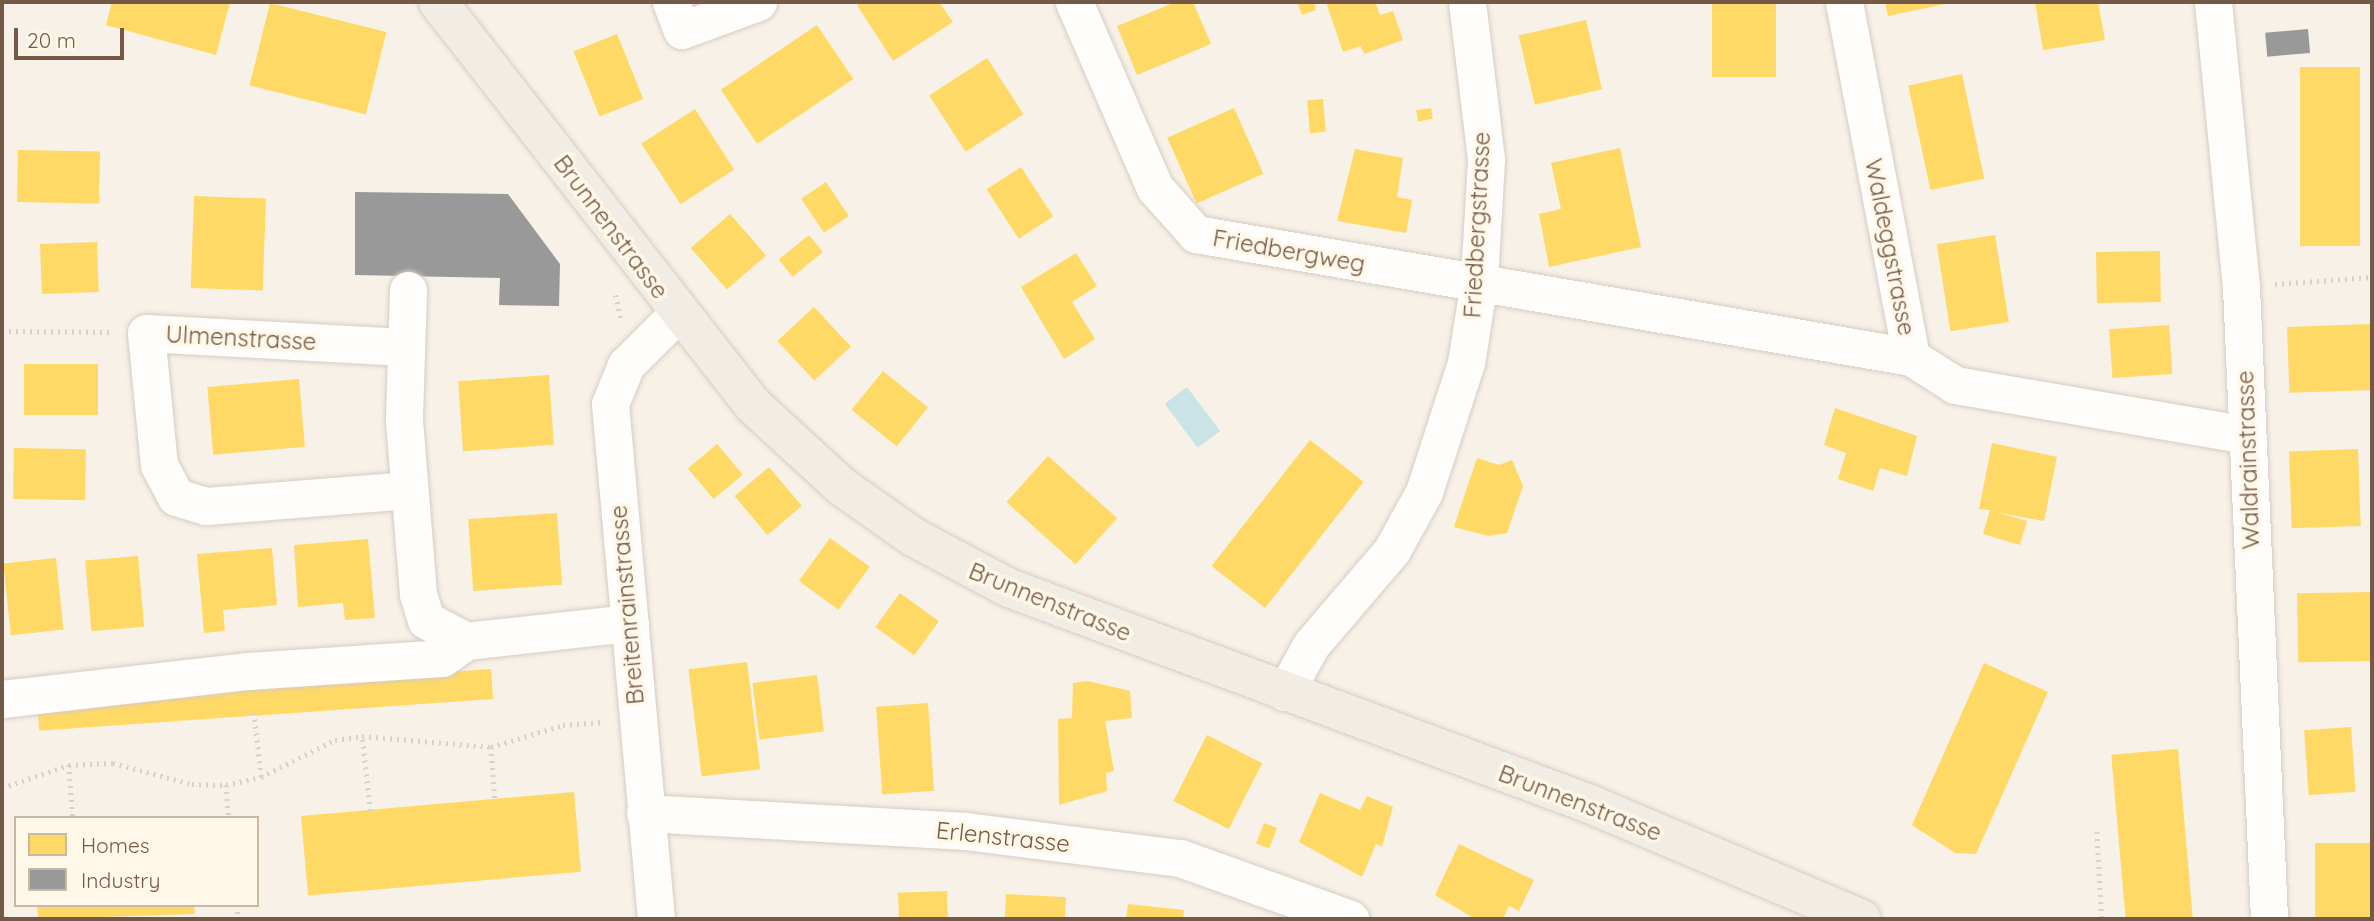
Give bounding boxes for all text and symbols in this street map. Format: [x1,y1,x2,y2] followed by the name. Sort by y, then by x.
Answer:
[18,14,128,58] scale bar
[27,27,76,53] text: 20 m
[1458,131,1496,319] street label: Friedbergstrasse
[548,149,674,305] street label: Brunnenstrasse
[1859,156,1921,338] street label: Waldeggstrasse
[1211,223,1367,279] street label: Friedbergweg
[165,320,317,356] street label: Ulmenstrasse
[2230,370,2266,550] street label: Waldrainstrasse
[604,504,650,706] street label: Breitenrainstrasse
[965,556,1135,648] street label: Brunnenstrasse
[1494,759,1666,847] street label: Brunnenstrasse
[14,816,259,907] legend
[935,816,1071,858] street label: Erlenstrasse
[81,832,150,858] text: Homes
[81,867,160,893] text: Industry

